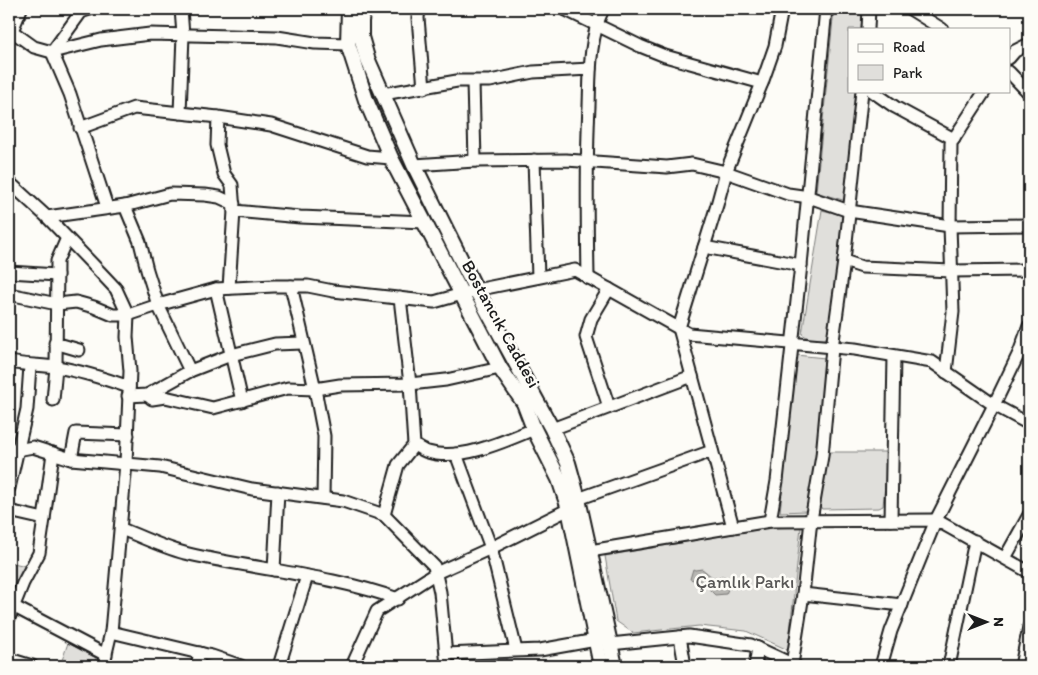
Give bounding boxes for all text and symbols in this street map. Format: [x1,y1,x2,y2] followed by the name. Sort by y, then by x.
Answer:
[848,28,1010,92] legend
[893,38,926,56] text: Road
[893,64,923,82] text: Park
[457,256,545,392] street label: Bostancık Caddesi
[696,571,794,593] park label: Çamlık Parkı
[960,598,1010,648] north arrow
[990,617,1007,627] text: N

